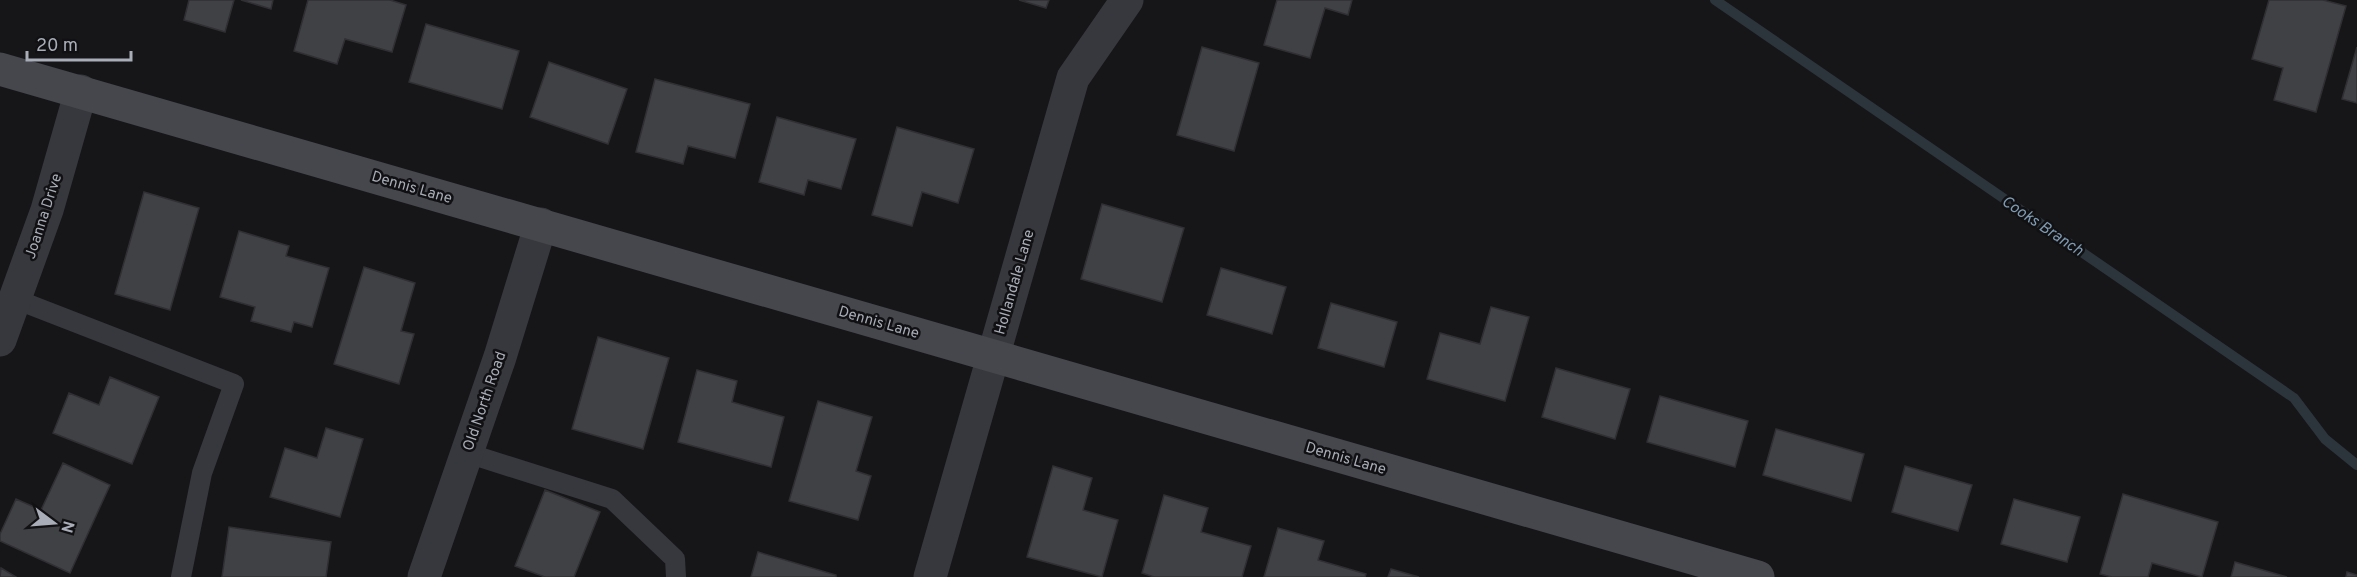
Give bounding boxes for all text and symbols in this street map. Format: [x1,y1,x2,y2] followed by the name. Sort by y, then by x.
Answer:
[27,24,130,62] scale bar
[36,35,78,58] text: 20 m
[369,168,454,209] street label: Dennis Lane
[22,171,67,262] street label: Joanna Drive
[1997,192,2087,262] water label: Cooks Branch
[991,228,1040,337] street label: Hollandale Lane
[836,303,921,344] street label: Dennis Lane
[460,349,511,454] street label: Old North Road
[1303,439,1388,480] street label: Dennis Lane
[24,493,84,553] north arrow
[55,518,78,535] text: N

